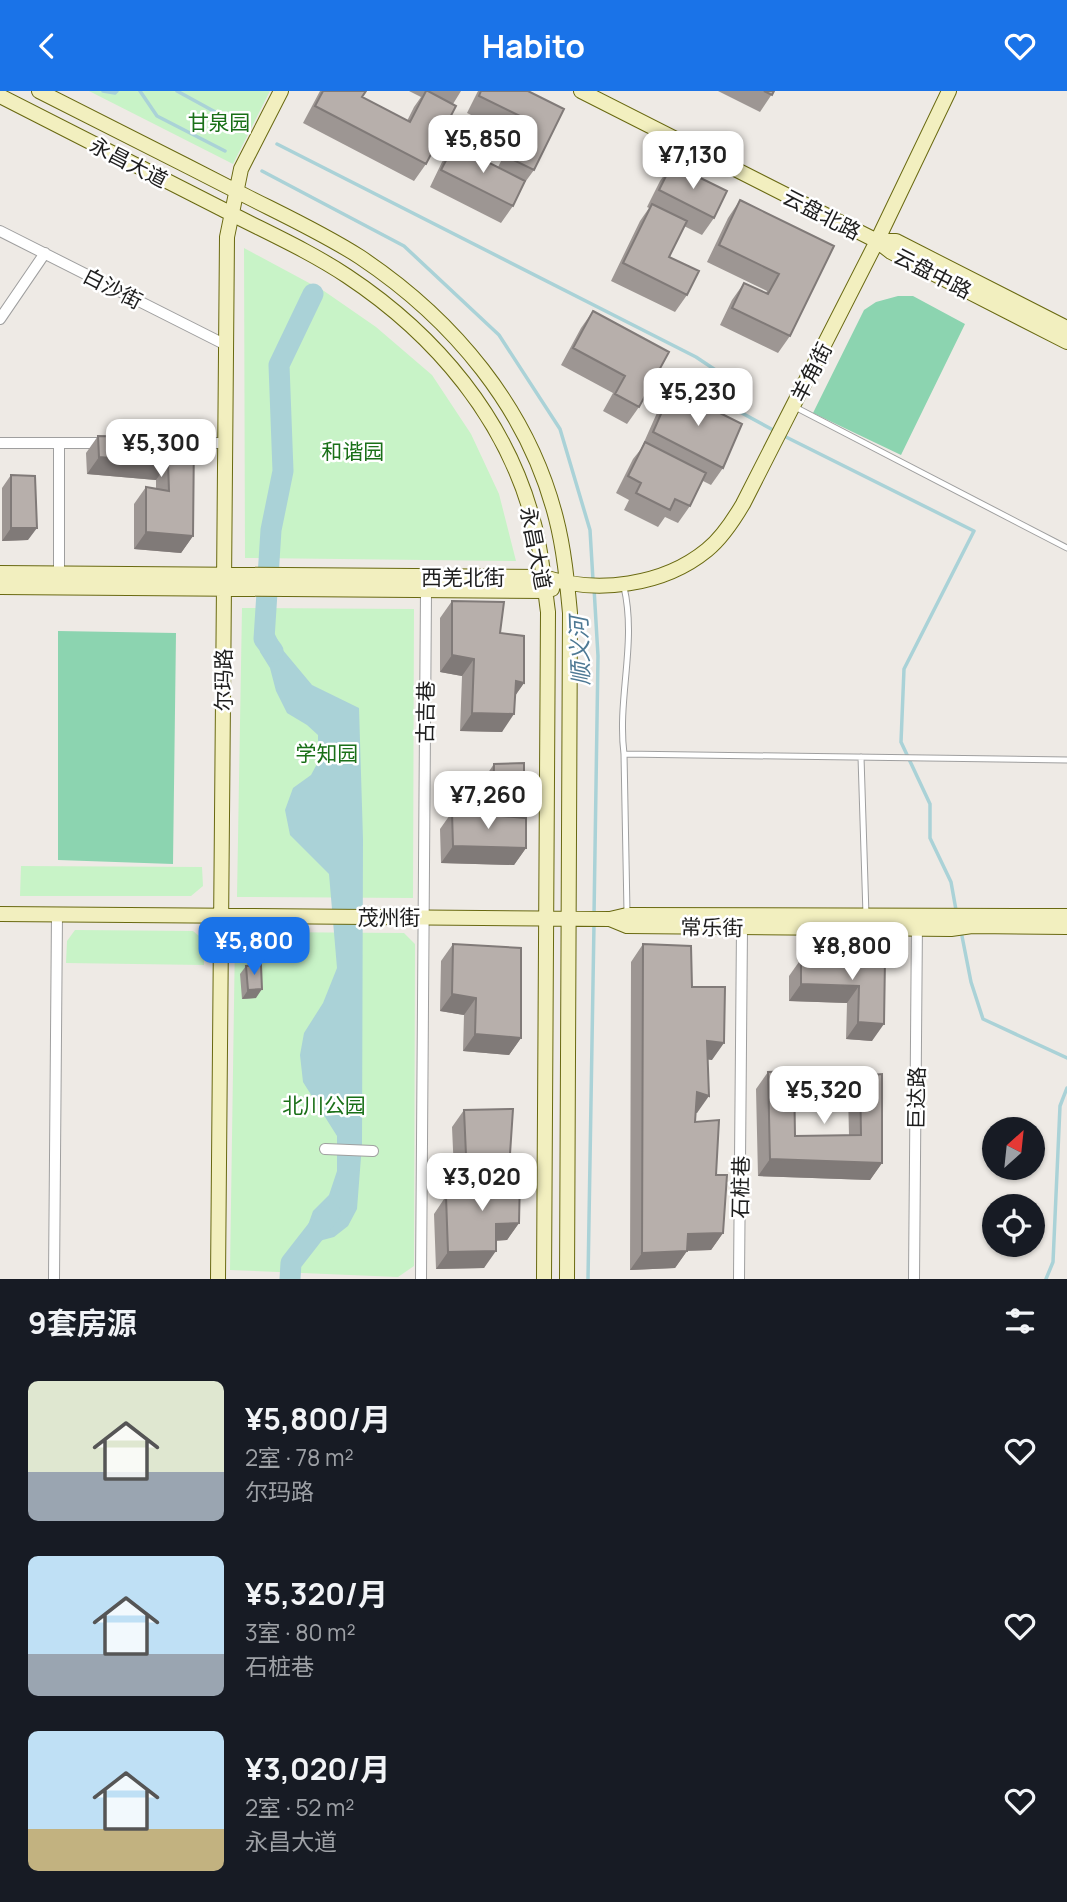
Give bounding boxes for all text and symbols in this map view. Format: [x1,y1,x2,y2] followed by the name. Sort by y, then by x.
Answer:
[482,24,585,68] text: Habito
[28,27,66,65] icon: back
[1001,27,1039,65] icon: heart
[188,108,251,136] park label: 甘泉园
[426,115,540,175] pin: ¥5,850
[444,122,522,154] text: ¥5,850
[85,130,173,194] street label: 永昌大道
[636,132,750,191] pin: ¥7,130
[659,138,727,170] text: ¥7,130
[778,182,866,246] street label: 云盘北路
[889,241,977,305] street label: 云盘中路
[79,261,147,315] street label: 白沙街
[784,338,838,406] street label: 羊角街
[641,369,755,428] pin: ¥5,230
[660,375,736,407] text: ¥5,230
[104,419,218,479] pin: ¥5,300
[122,426,200,458] text: ¥5,300
[322,437,385,465] park label: 和谐园
[514,504,558,592] street label: 永昌大道
[421,563,505,591] street label: 西羌北街
[562,612,596,686] water label: 顺义河
[209,649,237,712] street label: 尔玛路
[410,680,440,744] street label: 古吉巷
[296,739,359,767] park label: 学知园
[431,771,545,831] pin: ¥7,260
[450,778,526,810] text: ¥7,260
[358,903,421,931] street label: 茂州街
[680,912,744,942] street label: 常乐街
[197,917,311,977] pin: ¥5,800
[795,923,909,982] pin: ¥8,800
[215,924,293,956] text: ¥5,800
[812,929,892,961] text: ¥8,800
[901,1066,931,1130] street label: 巨达路
[767,1067,881,1126] pin: ¥5,320
[786,1073,862,1105] text: ¥5,320
[282,1091,366,1119] park label: 北川公园
[982,1117,1045,1179] north arrow
[982,1117,1045,1257] map controls
[425,1153,539,1213] pin: ¥3,020
[725,1155,755,1219] street label: 石桩巷
[443,1160,521,1192] text: ¥3,020
[982,1194,1045,1257] button: locate
[28,1302,137,1343] text: 9套房源
[1001,1302,1039,1340] icon: filters
[245,1398,391,1439] text: ¥5,800/月
[84,1409,168,1493] icon: home
[1001,1432,1039,1470] icon: heart
[245,1441,354,1473] text: 2室 · 78 m²
[245,1475,314,1507] text: 尔玛路
[245,1573,388,1614] text: ¥5,320/月
[84,1584,168,1668] icon: home
[1001,1607,1039,1645] icon: heart
[245,1616,356,1648] text: 3室 · 80 m²
[245,1650,314,1682] text: 石桩巷
[245,1748,390,1789] text: ¥3,020/月
[84,1759,168,1843] icon: home
[1001,1782,1039,1820] icon: heart
[245,1791,355,1823] text: 2室 · 52 m²
[245,1825,337,1857] text: 永昌大道

